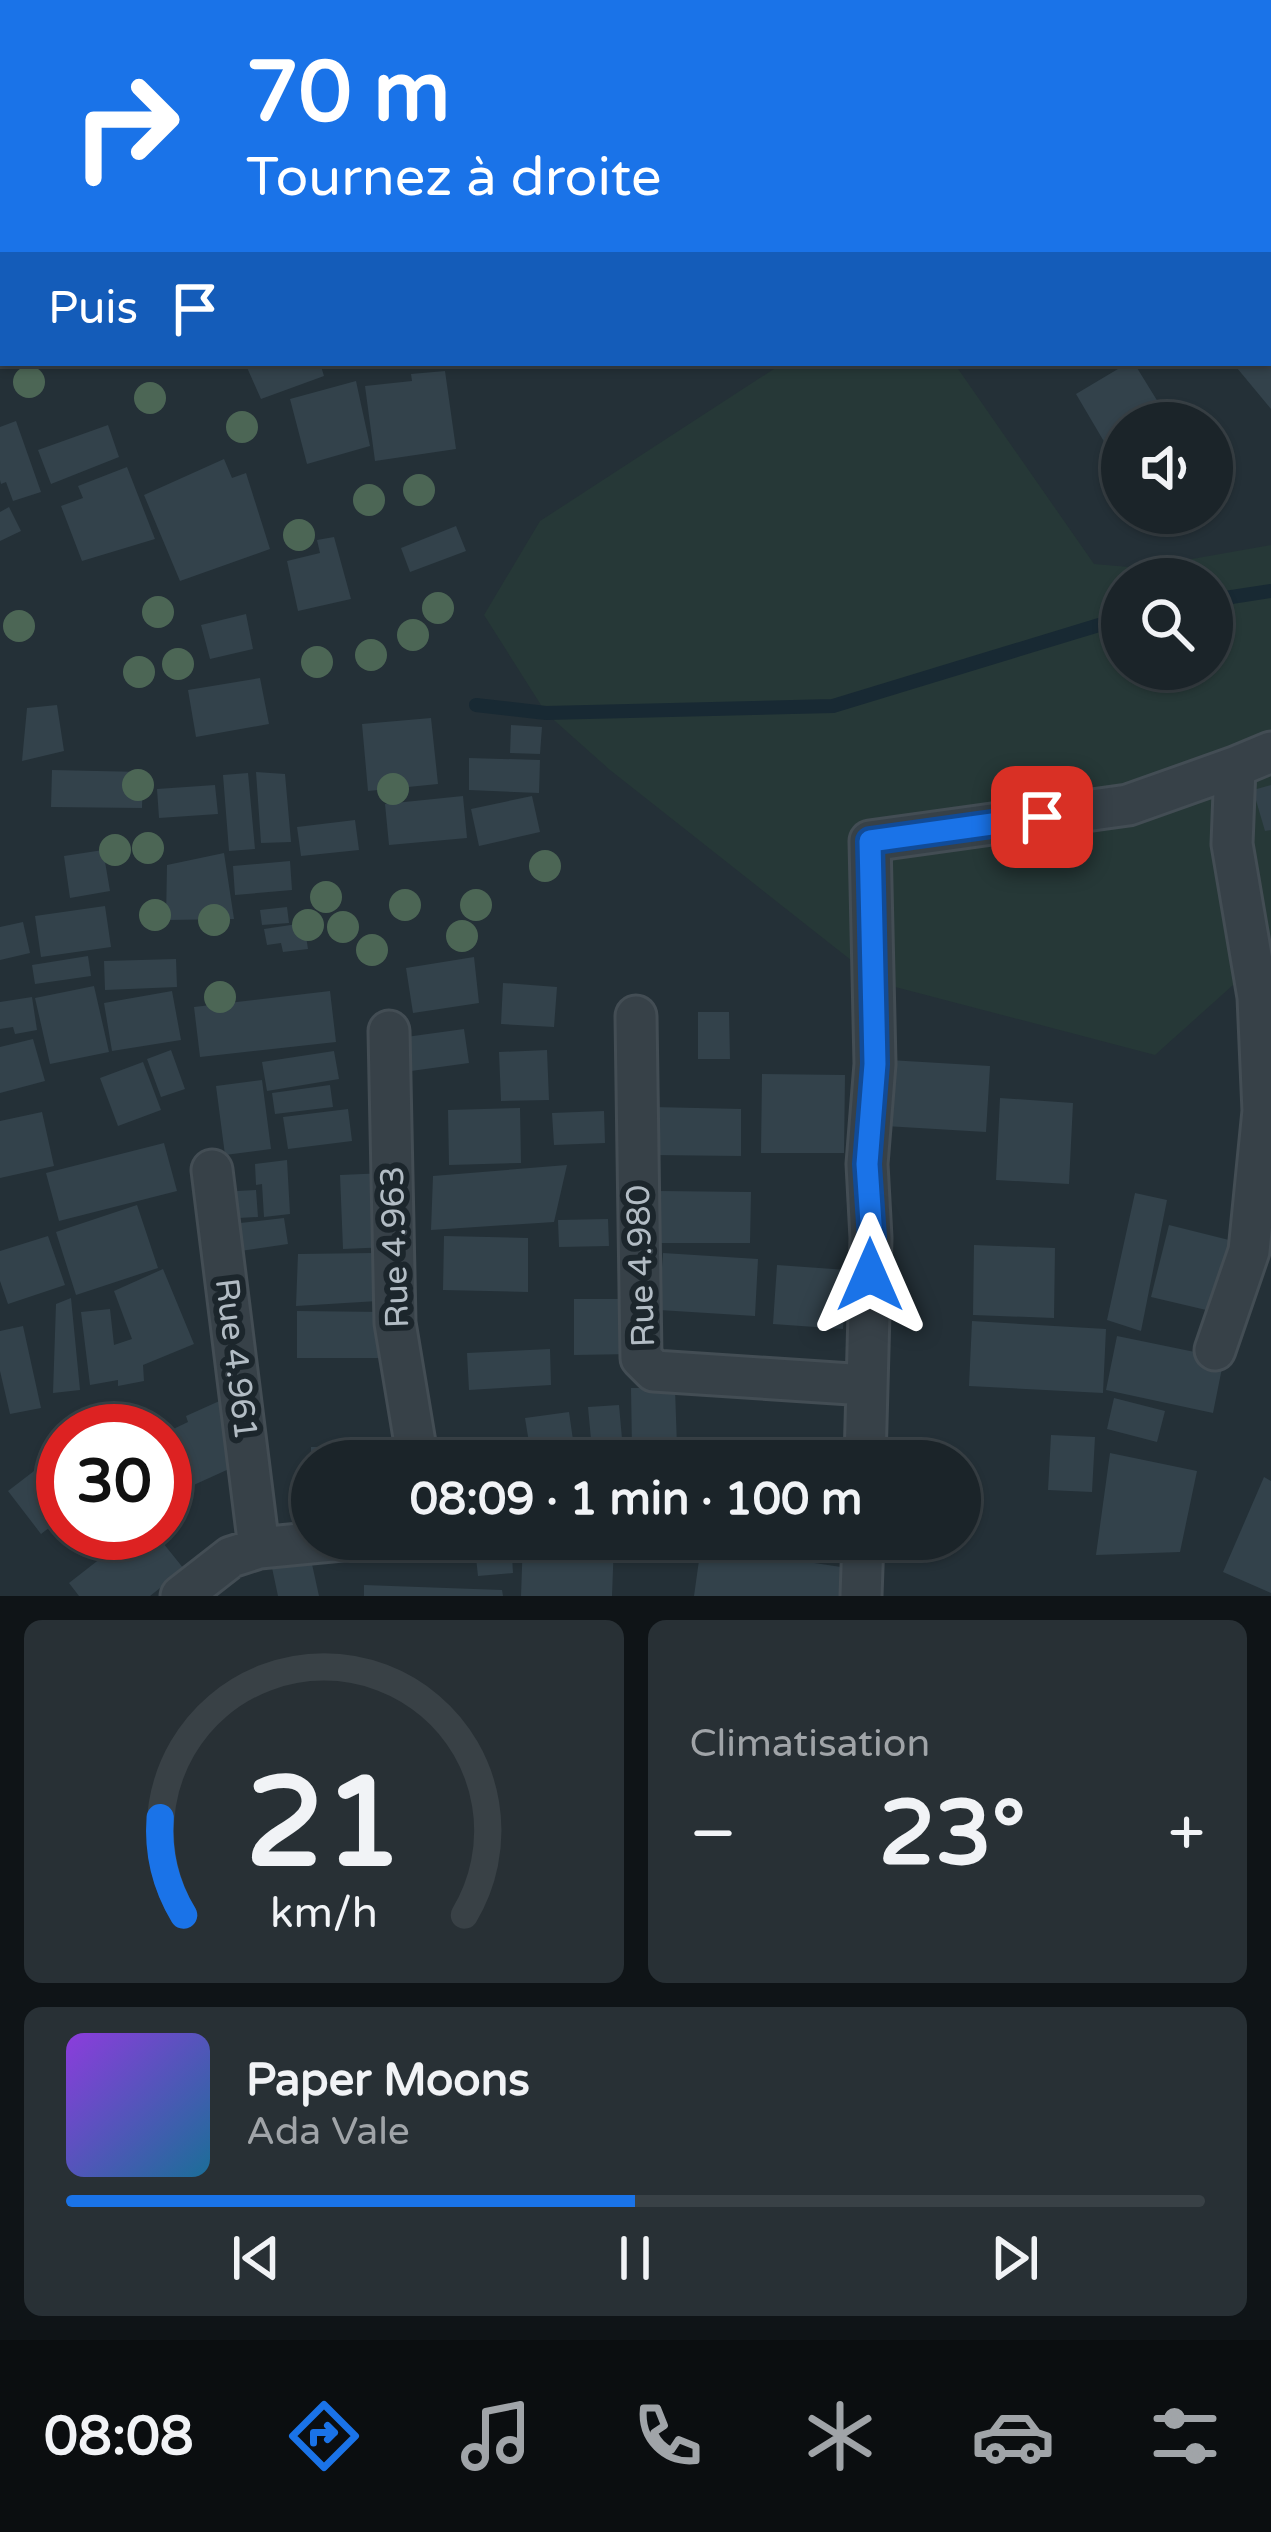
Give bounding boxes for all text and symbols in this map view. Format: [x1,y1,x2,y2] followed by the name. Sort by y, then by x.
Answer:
[246,43,450,144] text: 70 m
[48,48,204,204] icon: right
[246,145,662,210] text: Tournez à droite
[162,276,228,342] icon: arrive
[48,282,138,336] text: Puis
[1101,402,1233,690] map controls
[1101,402,1233,534] button: sound
[1101,558,1233,690] button: search
[991,766,1093,868] pin
[1009,784,1075,850] icon: arrive
[373,1165,417,1329] street label: Rue 4.963
[619,1184,663,1348] street label: Rue 4.980
[807,1212,933,1338] position arrow
[207,1276,265,1442] street label: Rue 4.961
[36,1404,192,1560] speed limit sign: 30
[410,1473,862,1527] text: 08:09 · 1 min · 100 m
[690,1720,930,1767] text: Climatisation
[245,1749,402,1900] text: 21
[879,1780,1026,1889] text: 23°
[690,1794,737,1874] text: −
[1168,1794,1205,1874] text: +
[270,1887,378,1938] text: km/h
[246,2054,530,2108] text: Paper Moons
[246,2108,410,2155] text: Ada Vale
[223,2225,289,2291] icon: previous
[602,2225,668,2291] icon: pause
[982,2225,1048,2291] icon: next
[282,2394,366,2478] icon: directions
[454,2394,538,2478] icon: music
[626,2394,710,2478] icon: phone
[798,2394,882,2478] icon: climate
[971,2394,1055,2478] icon: car
[1143,2394,1227,2478] icon: filters
[44,2404,194,2469] text: 08:08

